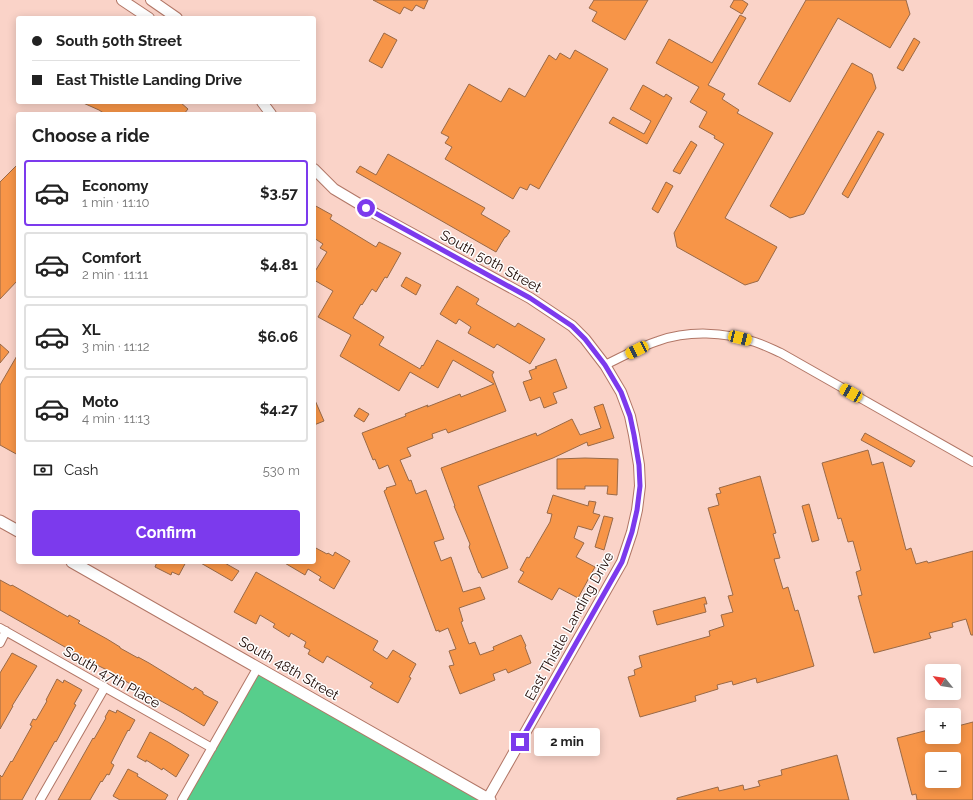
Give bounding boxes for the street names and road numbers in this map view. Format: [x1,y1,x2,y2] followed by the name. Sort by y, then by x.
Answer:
[438,227,545,296] street label: South 50th Street
[522,549,616,703] street label: East Thistle Landing Drive
[236,633,342,703] street label: South 48th Street
[61,643,163,711] street label: South 47th Place

